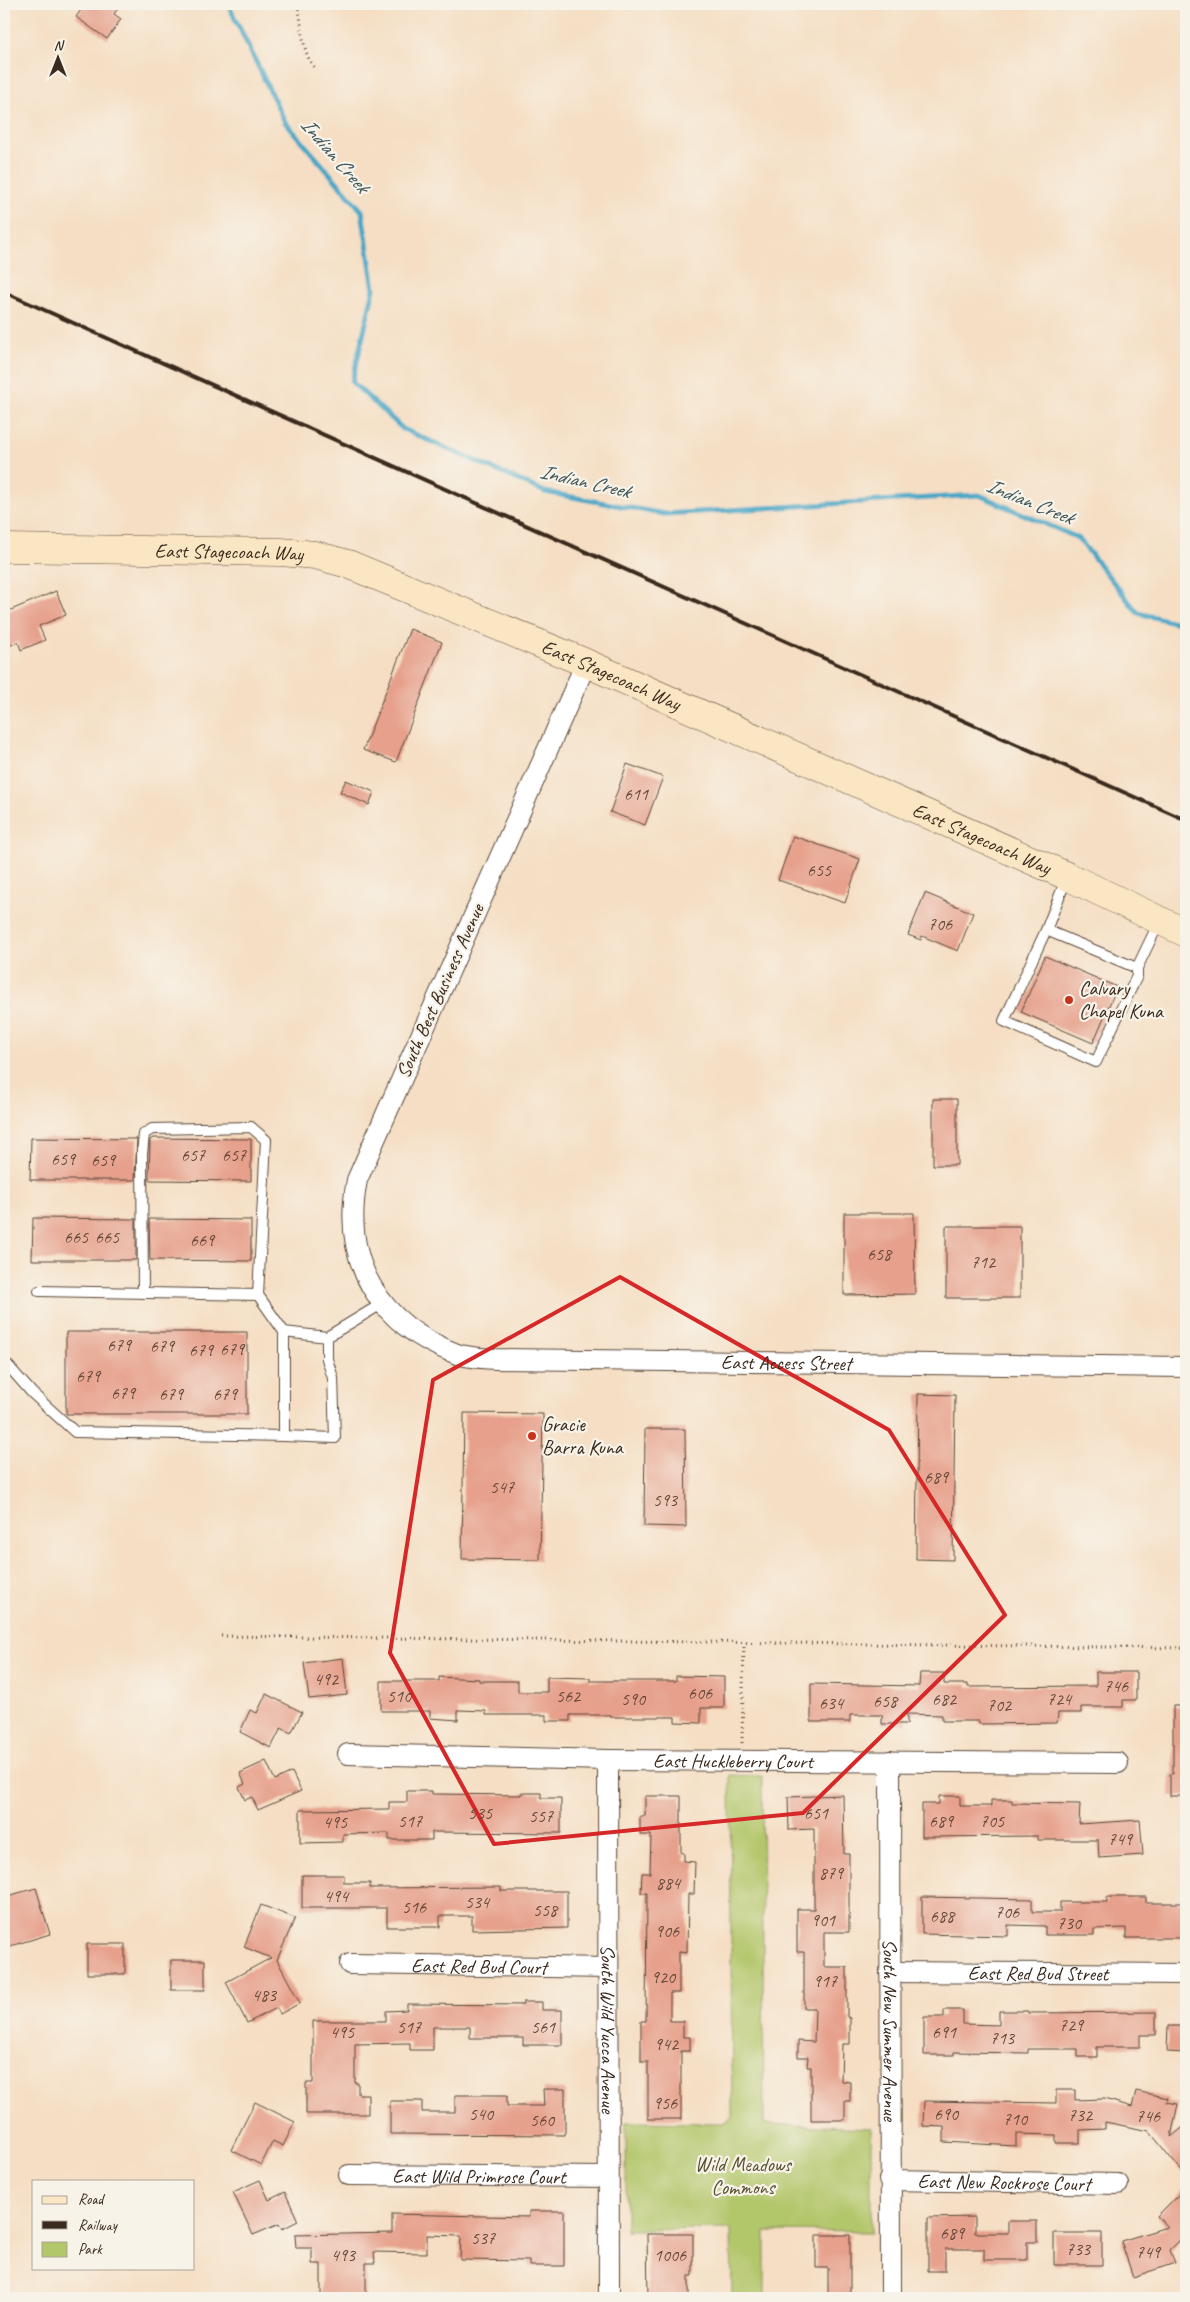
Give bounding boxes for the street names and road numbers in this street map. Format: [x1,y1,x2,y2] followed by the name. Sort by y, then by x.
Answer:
[154,538,306,567] street label: East Stagecoach Way
[538,634,686,716] street label: East Stagecoach Way
[909,797,1056,880] street label: East Stagecoach Way
[390,899,490,1082] street label: South Best Business Avenue
[721,1349,855,1376] street label: East Access Street
[653,1748,815,1774] street label: East Huckleberry Court
[878,1939,903,2123] street label: South New Summer Avenue
[596,1945,621,2115] street label: South Wild Yucca Avenue
[411,1952,550,1980] street label: East Red Bud Court
[968,1960,1111,1986] street label: East Red Bud Street
[392,2163,568,2189] street label: East Wild Primrose Court
[917,2168,1094,2196] street label: East New Rockrose Court

